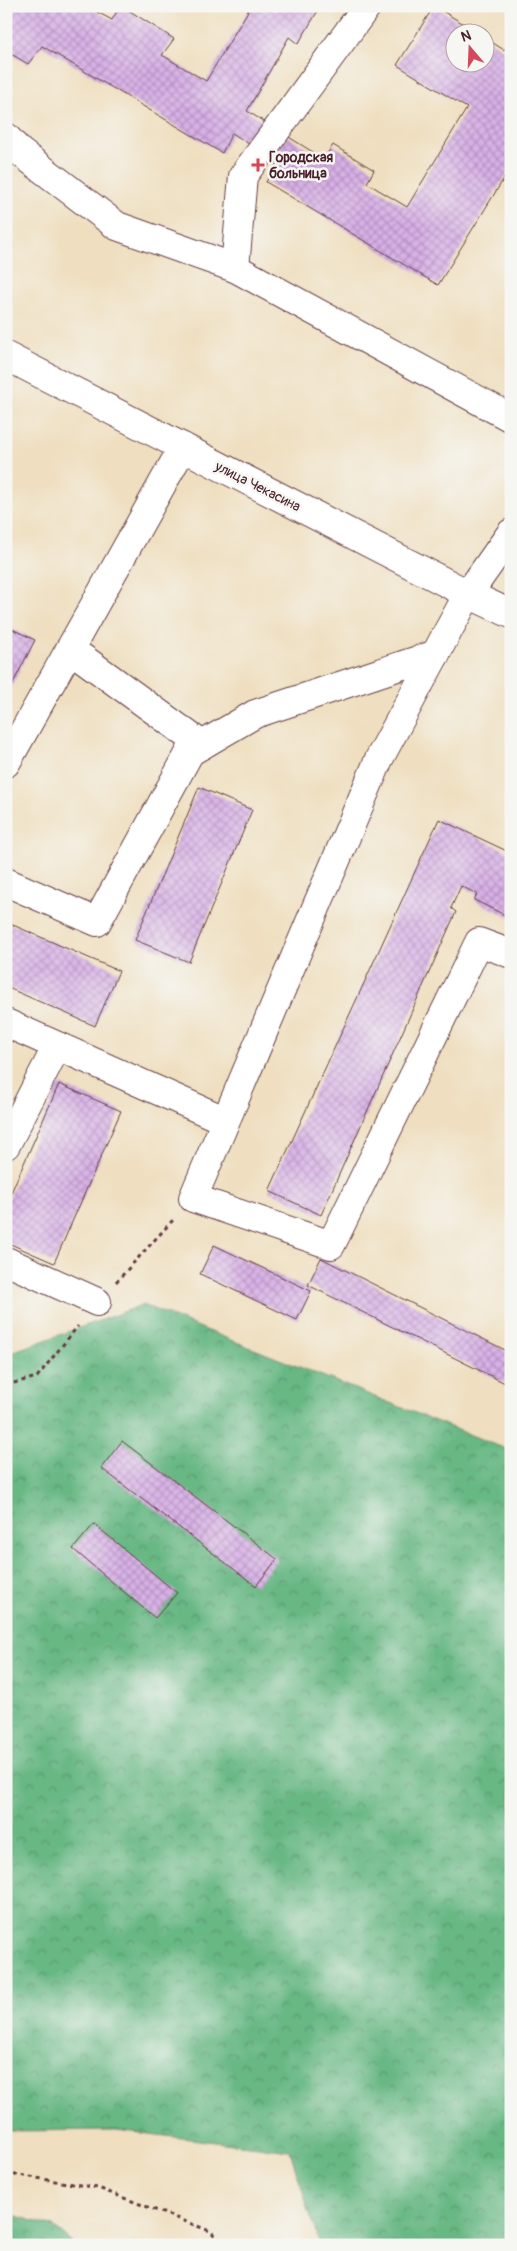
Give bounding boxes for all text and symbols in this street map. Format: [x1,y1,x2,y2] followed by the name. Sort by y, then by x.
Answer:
[444,22,494,72] north arrow
[459,27,473,46] text: N
[269,149,334,182] place label: Городская больница
[251,158,265,172] marker: Городская больница
[211,457,303,515] street label: улица Чекасина

